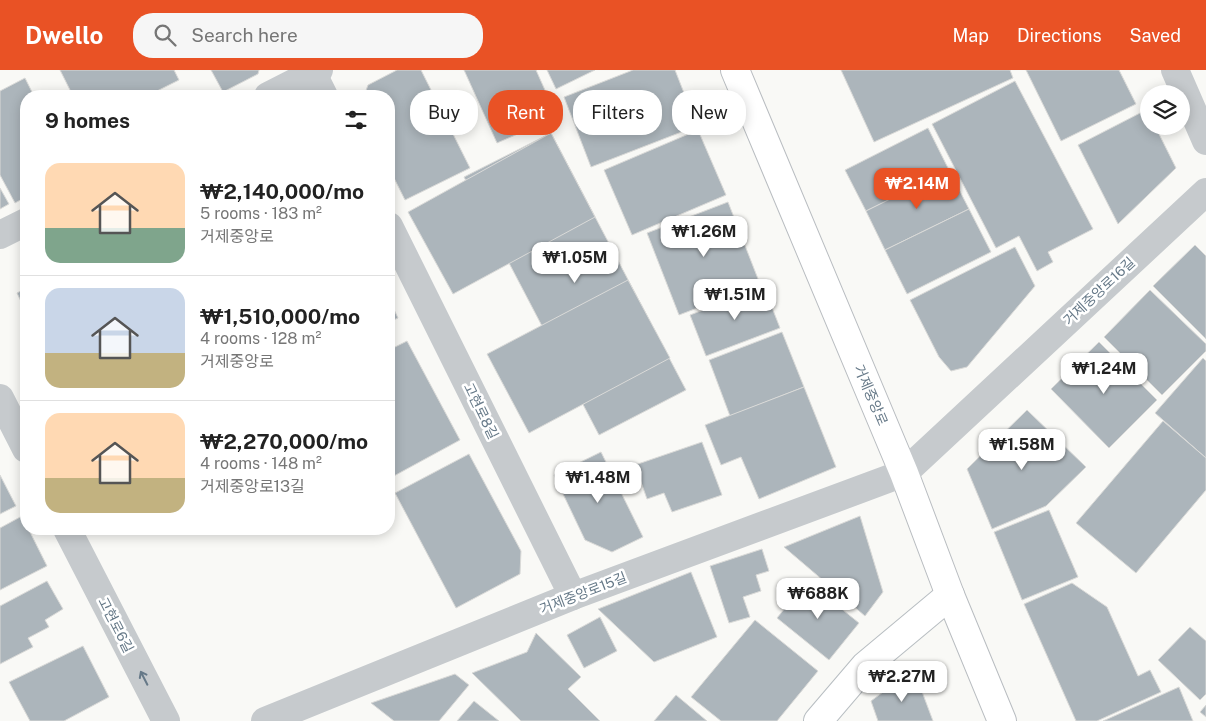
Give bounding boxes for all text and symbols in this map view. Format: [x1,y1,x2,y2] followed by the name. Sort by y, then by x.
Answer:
[133,13,483,58] search box
[25,21,103,49] text: Dwello
[151,21,179,49] icon: search
[191,24,298,46] text: Search here
[952,25,989,46] text: Map
[1017,25,1102,46] text: Directions
[1130,25,1181,46] text: Saved
[1140,85,1190,135] map controls
[1140,85,1190,135] button: layers
[410,90,478,135] chip: Buy
[488,90,563,135] chip: Rent
[573,90,662,135] chip: Filters
[672,90,746,135] chip: New
[342,106,370,134] icon: filters
[45,108,130,133] text: 9 homes
[876,168,958,210] pin: ₩2.14M
[885,174,949,193] text: ₩2.14M
[200,179,364,204] text: ₩2,140,000/mo
[85,183,145,243] icon: home
[200,204,322,223] text: 5 rooms · 183 m²
[663,216,745,258] pin: ₩1.26M
[672,222,736,241] text: ₩1.26M
[200,227,274,246] text: 거제중앙로
[534,242,616,284] pin: ₩1.05M
[543,248,607,267] text: ₩1.05M
[1060,254,1138,328] street label: 거제중앙로16길
[694,278,776,321] pin: ₩1.51M
[704,285,766,304] text: ₩1.51M
[200,304,360,329] text: ₩1,510,000/mo
[85,308,145,368] icon: home
[200,329,321,348] text: 4 rooms · 128 m²
[200,352,274,371] text: 거제중앙로
[1063,352,1145,395] pin: ₩1.24M
[1072,359,1136,378] text: ₩1.24M
[851,362,891,428] street label: 거제중앙로
[461,380,501,442] street label: 고현로8길
[981,428,1063,471] pin: ₩1.58M
[200,429,368,454] text: ₩2,270,000/mo
[85,433,145,493] icon: home
[989,435,1055,454] text: ₩1.58M
[200,454,322,473] text: 4 rooms · 148 m²
[557,462,639,504] pin: ₩1.48M
[566,468,630,487] text: ₩1.48M
[200,477,305,496] text: 거제중앙로13길
[537,569,629,617] street label: 거제중앙로15길
[783,578,853,620] pin: ₩688K
[787,584,849,603] text: ₩688K
[95,595,137,655] street label: 고현로6길
[861,660,943,703] pin: ₩2.27M
[868,667,936,686] text: ₩2.27M
[139,670,149,685] one-way arrow

